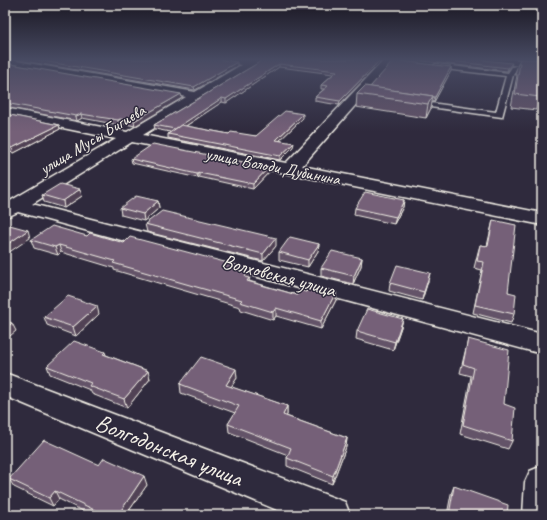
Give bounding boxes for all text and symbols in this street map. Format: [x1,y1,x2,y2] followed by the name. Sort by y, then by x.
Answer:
[35,99,150,180] street label: улица Мусы Бигиева
[203,143,344,190] street label: улица Володи Дубинина
[219,248,340,303] street label: Волховская улица
[91,407,248,494] street label: Волгодонская улица

